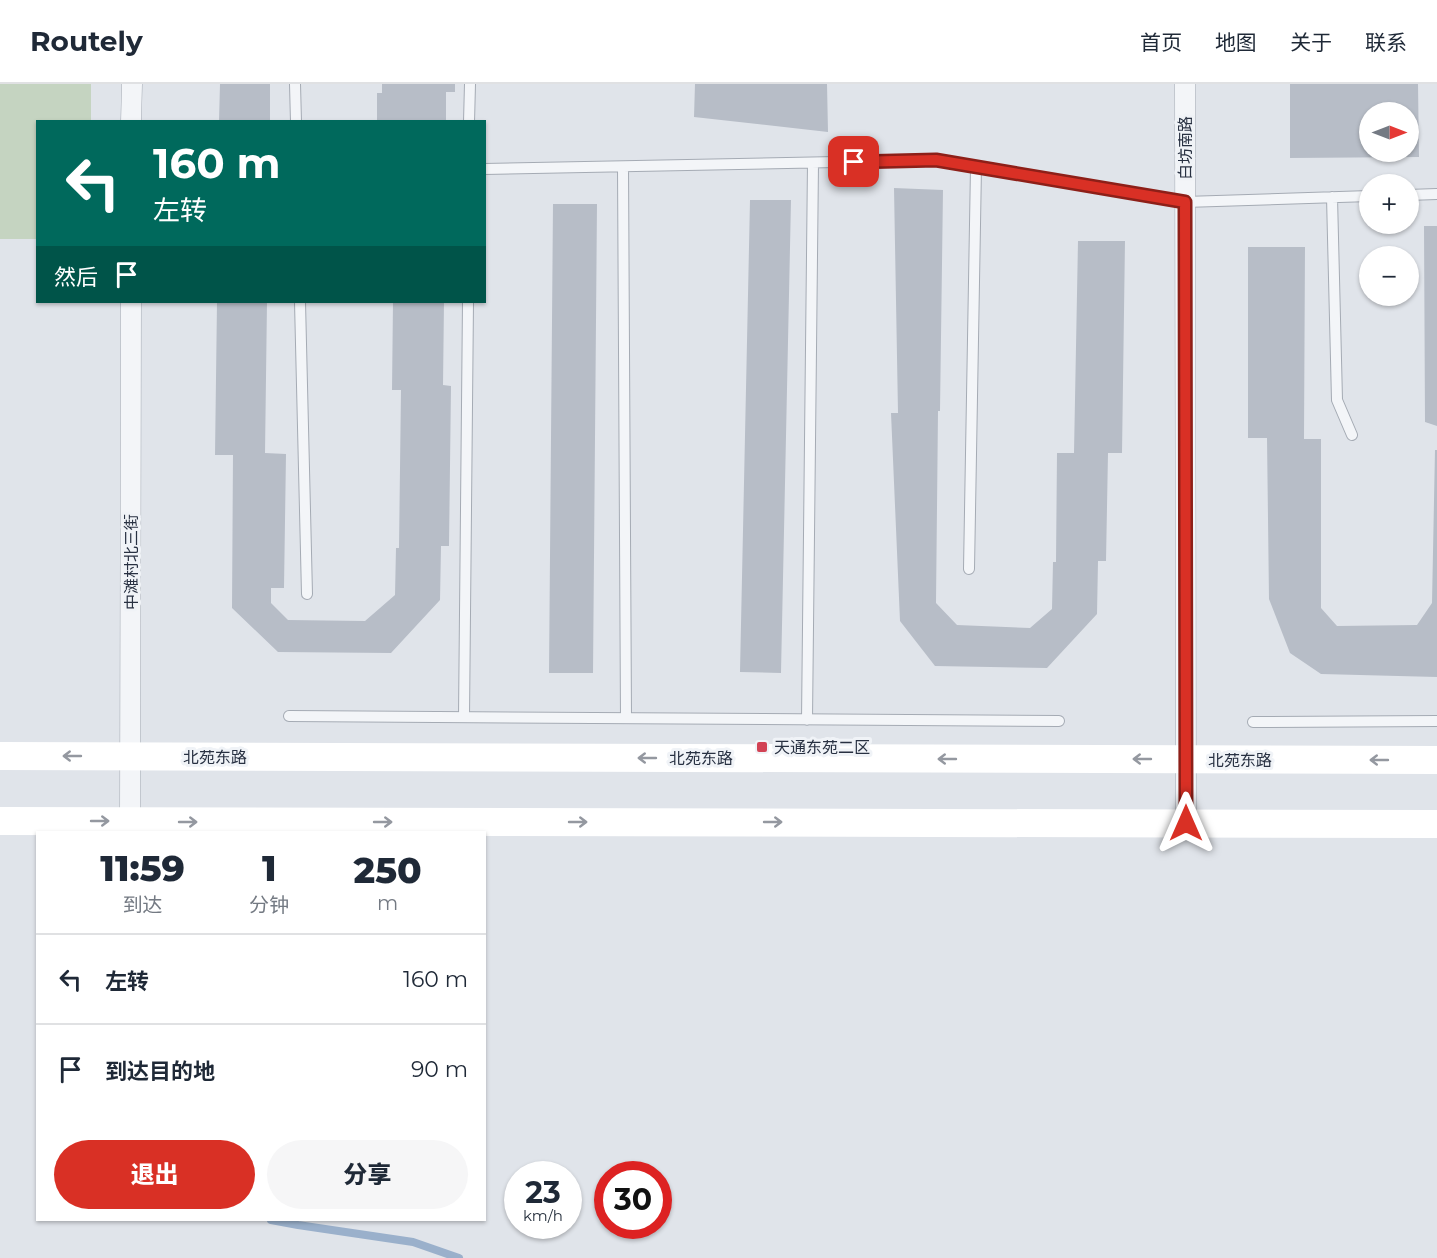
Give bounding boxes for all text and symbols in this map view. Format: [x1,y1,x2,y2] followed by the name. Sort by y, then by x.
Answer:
[30,24,143,58] text: Routely
[1140,30,1182,55] text: 首页
[1215,30,1257,55] text: 地图
[1290,30,1332,55] text: 关于
[1365,30,1407,55] text: 联系
[1359,102,1419,162] north arrow
[1359,102,1419,306] map controls
[1176,116,1195,180] street label: 白坊南路
[828,136,879,187] pin
[153,137,281,189] text: 160 m
[54,144,132,222] icon: left
[837,145,870,178] icon: arrive
[1359,174,1419,234] button: +
[153,194,207,227] text: 左转
[1359,246,1419,306] button: −
[110,258,143,291] icon: arrive
[54,264,98,291] text: 然后
[122,514,141,610] street label: 中滩村北三街
[774,738,870,757] place label: 天通东苑二区
[755,740,769,754] marker: 天通东苑二区
[183,748,247,767] street label: 北苑东路
[669,749,733,768] street label: 北苑东路
[62,750,82,762] one-way arrow
[1208,751,1272,770] street label: 北苑东路
[637,752,657,764] one-way arrow
[937,753,957,765] one-way arrow
[1132,753,1152,765] one-way arrow
[1369,754,1389,766] one-way arrow
[1154,791,1218,855] position arrow
[90,815,110,827] one-way arrow
[178,816,198,828] one-way arrow
[373,816,393,828] one-way arrow
[568,816,588,828] one-way arrow
[763,816,783,828] one-way arrow
[100,846,185,890] text: 11:59
[262,846,277,890] text: 1
[354,848,422,892] text: 250
[377,891,398,915] text: m
[123,893,163,917] text: 到达
[249,893,289,917] text: 分钟
[54,963,87,996] icon: left
[403,966,468,993] text: 160 m
[105,968,149,995] text: 左转
[54,1053,87,1086] icon: arrive
[411,1056,468,1083] text: 90 m
[105,1058,215,1085] text: 到达目的地
[54,1140,255,1209] button: 退出
[267,1140,468,1209] button: 分享
[594,1161,672,1239] speed limit sign: 30
[525,1174,561,1211] text: 23
[523,1206,563,1225] text: km/h

